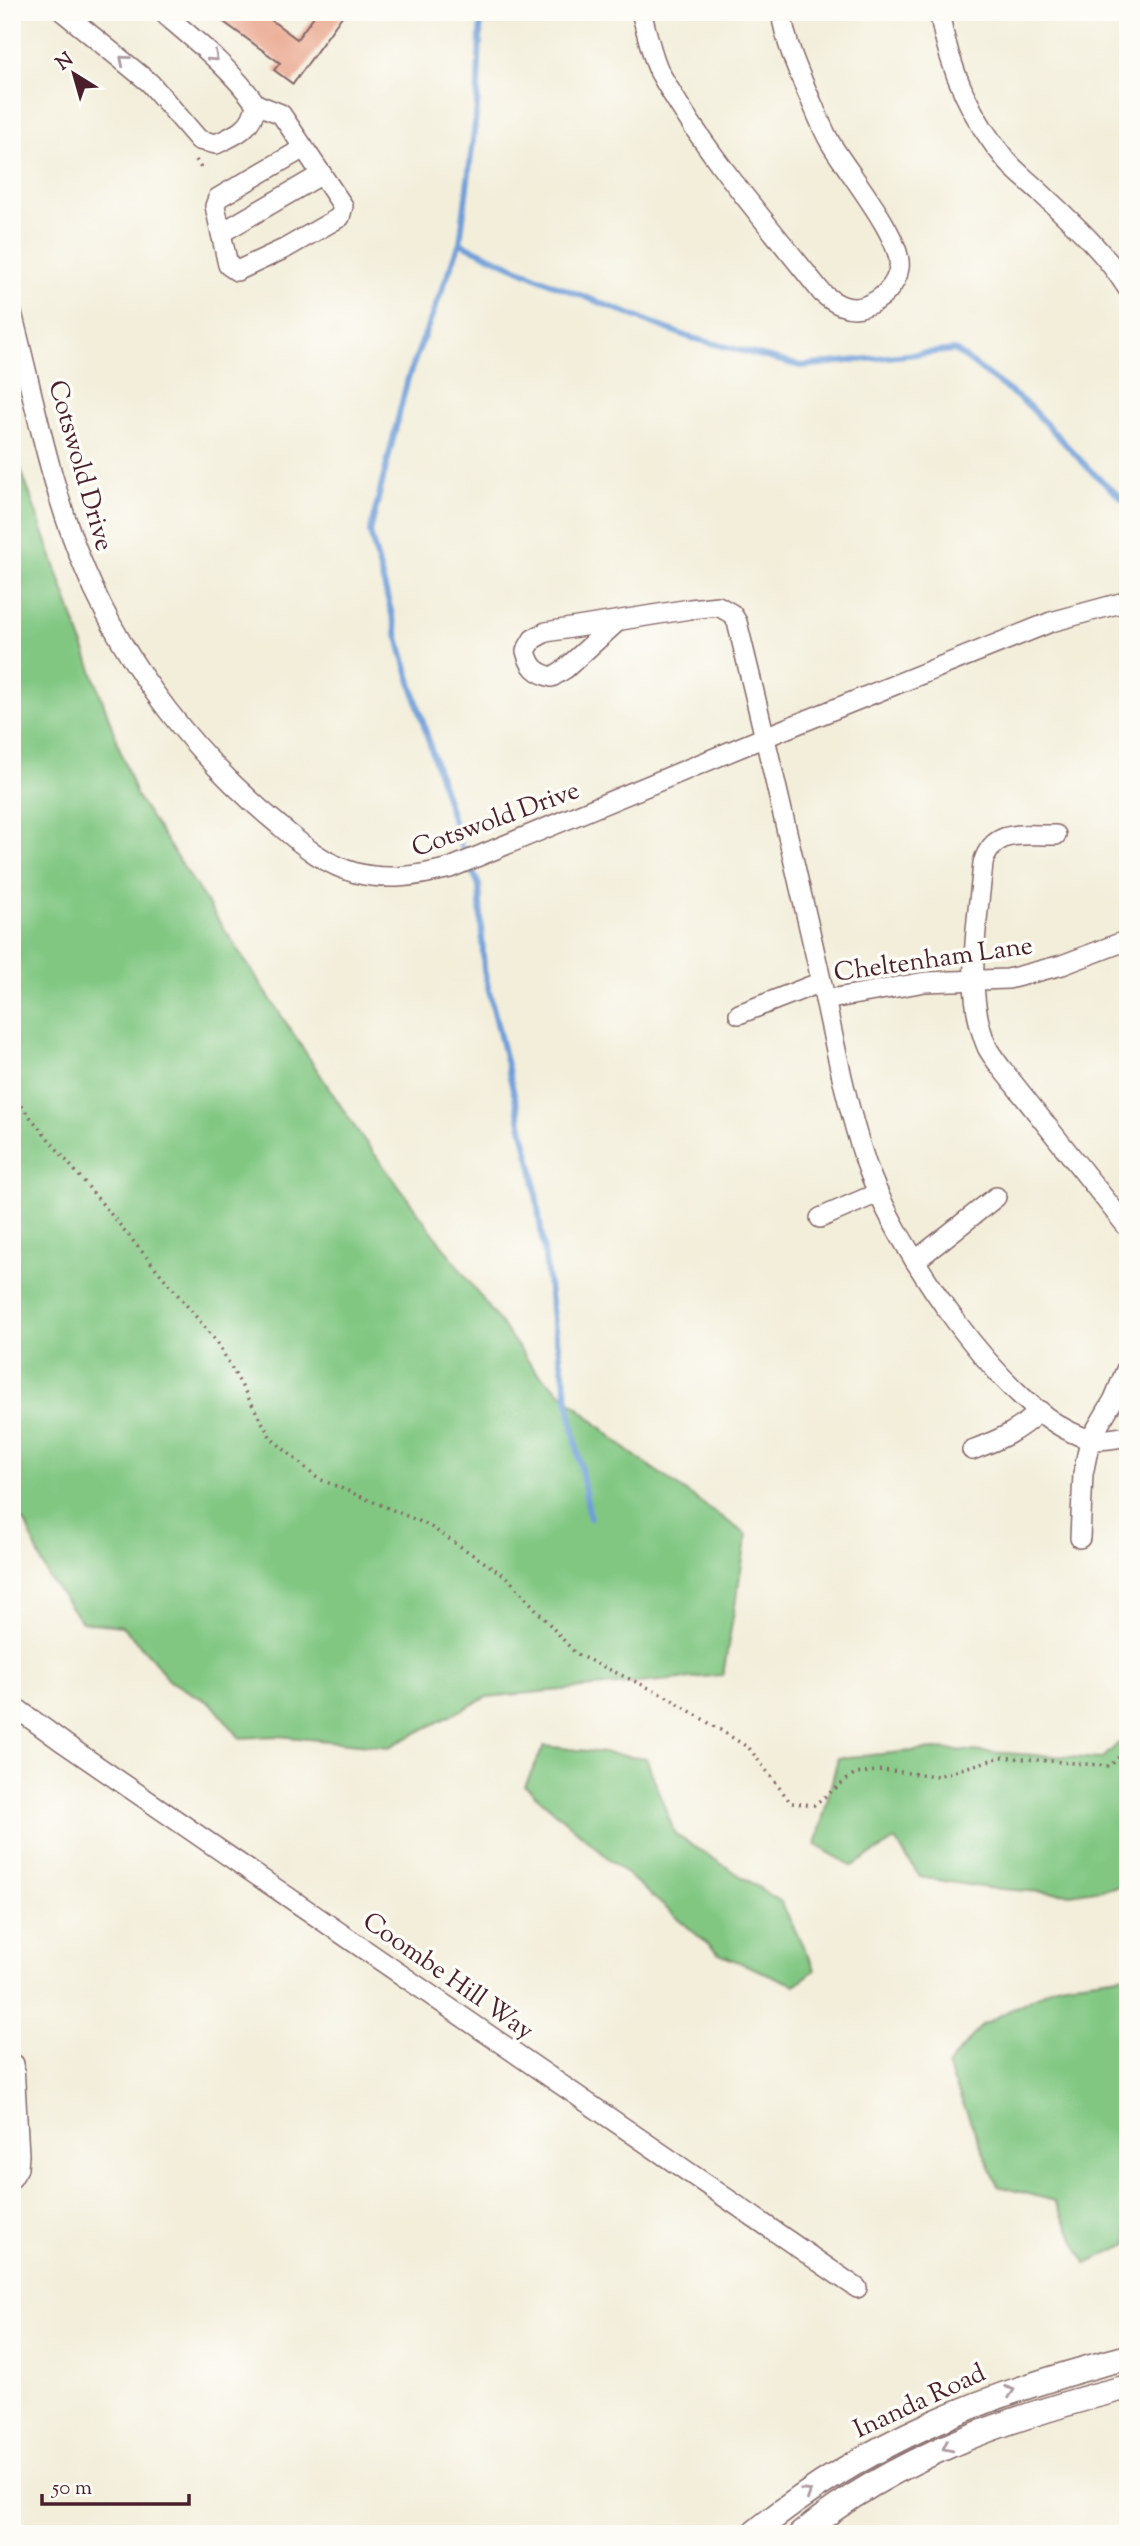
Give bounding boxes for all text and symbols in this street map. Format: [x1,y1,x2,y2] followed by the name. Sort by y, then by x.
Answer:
[38,38,108,108] north arrow
[51,47,79,78] text: N
[206,49,219,61] one-way arrow
[120,56,133,68] one-way arrow
[38,376,122,555] street label: Cotswold Drive
[407,773,585,868] street label: Cotswold Drive
[831,928,1035,993] street label: Cheltenham Lane
[354,1904,541,2050] street label: Coombe Hill Way
[848,2355,992,2449] street label: Inanda Road
[1003,2385,1015,2399] one-way arrow
[942,2439,954,2453] one-way arrow
[42,2462,189,2506] scale bar
[51,2474,92,2504] text: 50 m
[799,2488,812,2501] one-way arrow

